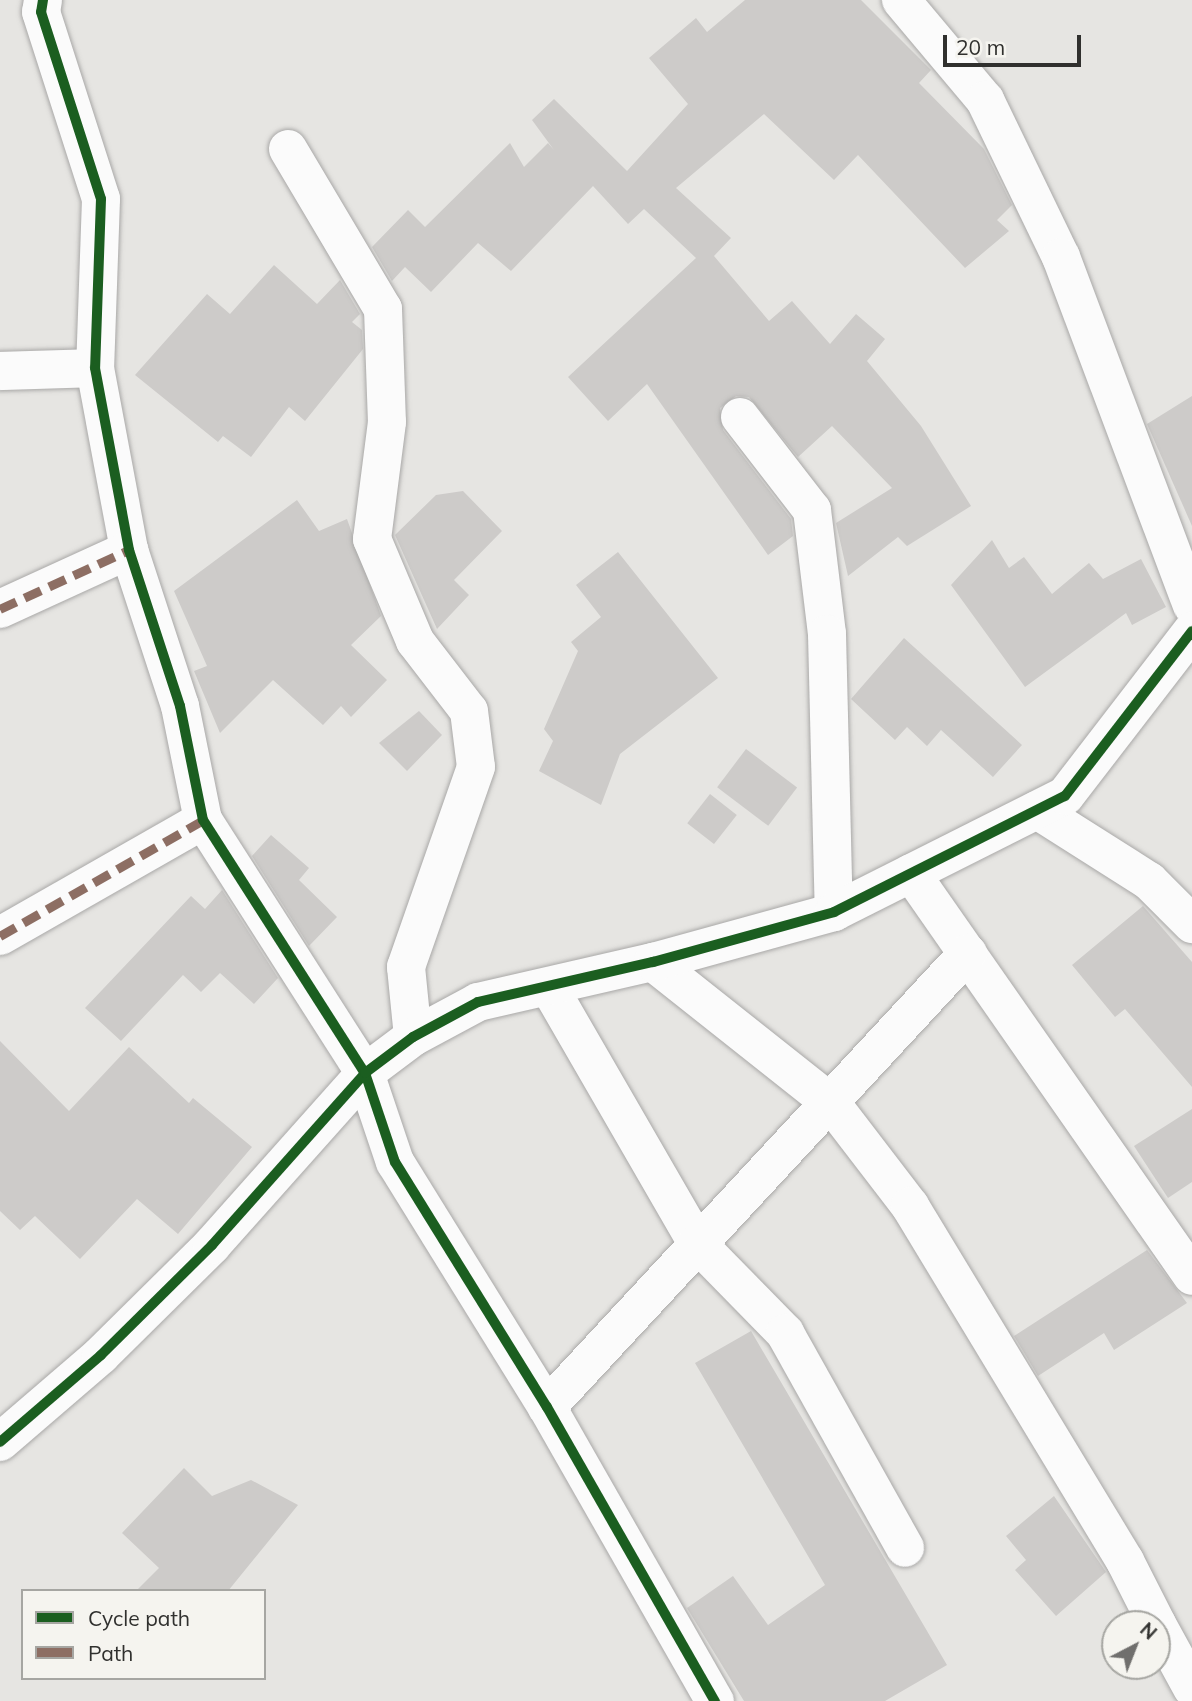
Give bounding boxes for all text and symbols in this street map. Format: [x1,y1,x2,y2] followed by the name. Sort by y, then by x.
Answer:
[947,21,1085,65] scale bar
[956,34,1005,60] text: 20 m
[21,1589,266,1680] legend
[88,1605,190,1631] text: Cycle path
[1101,1610,1171,1680] north arrow
[1135,1617,1162,1645] text: N
[88,1640,133,1666] text: Path

